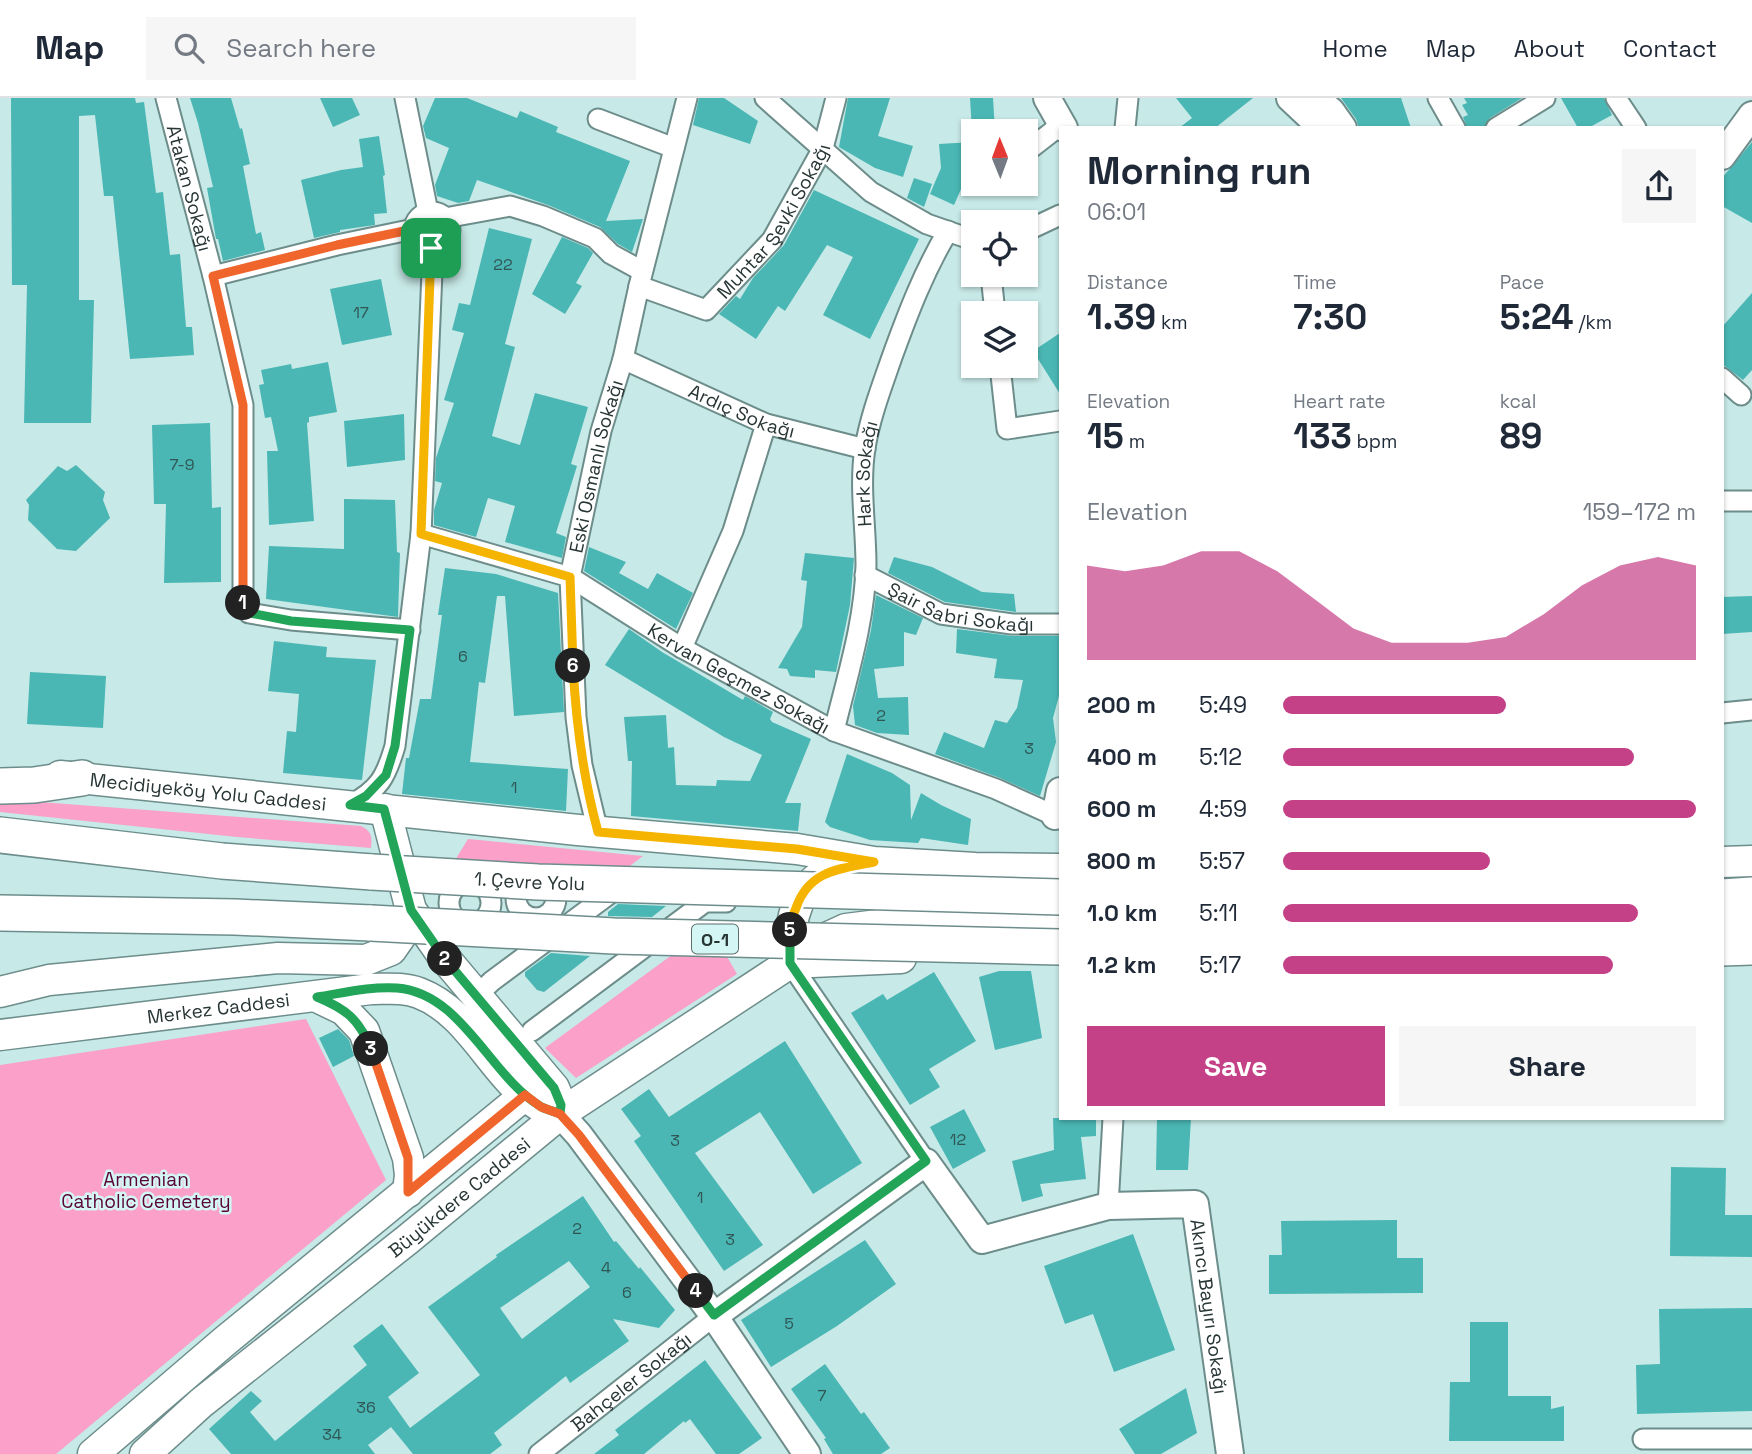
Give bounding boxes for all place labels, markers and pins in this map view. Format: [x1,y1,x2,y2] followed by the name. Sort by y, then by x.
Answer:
[401,218,461,278] pin
[226,586,260,620] pin: 1
[556,648,590,684] pin: 6
[772,912,808,948] pin: 5
[428,942,462,976] pin: 2
[354,1032,388,1066] pin: 3
[678,1274,714,1308] pin: 4

